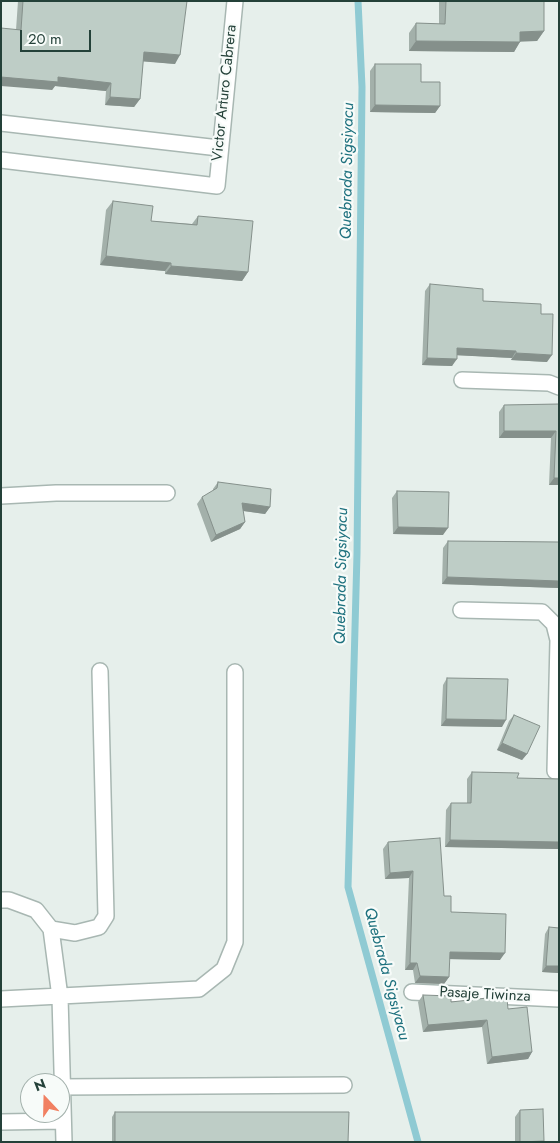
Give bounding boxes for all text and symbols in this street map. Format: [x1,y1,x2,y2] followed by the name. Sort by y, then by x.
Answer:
[22,20,94,52] scale bar
[209,24,241,162] street label: Victor Arturo Cabrera
[28,28,62,50] text: 20 m
[337,102,359,240] water label: Quebrada Sigsiyacu
[331,507,353,645] water label: Quebrada Sigsiyacu
[359,905,413,1043] water label: Quebrada Sigsiyacu
[439,984,531,1006] street label: Pasaje Tiwinza
[20,1073,70,1123] north arrow
[31,1074,49,1096] text: N

